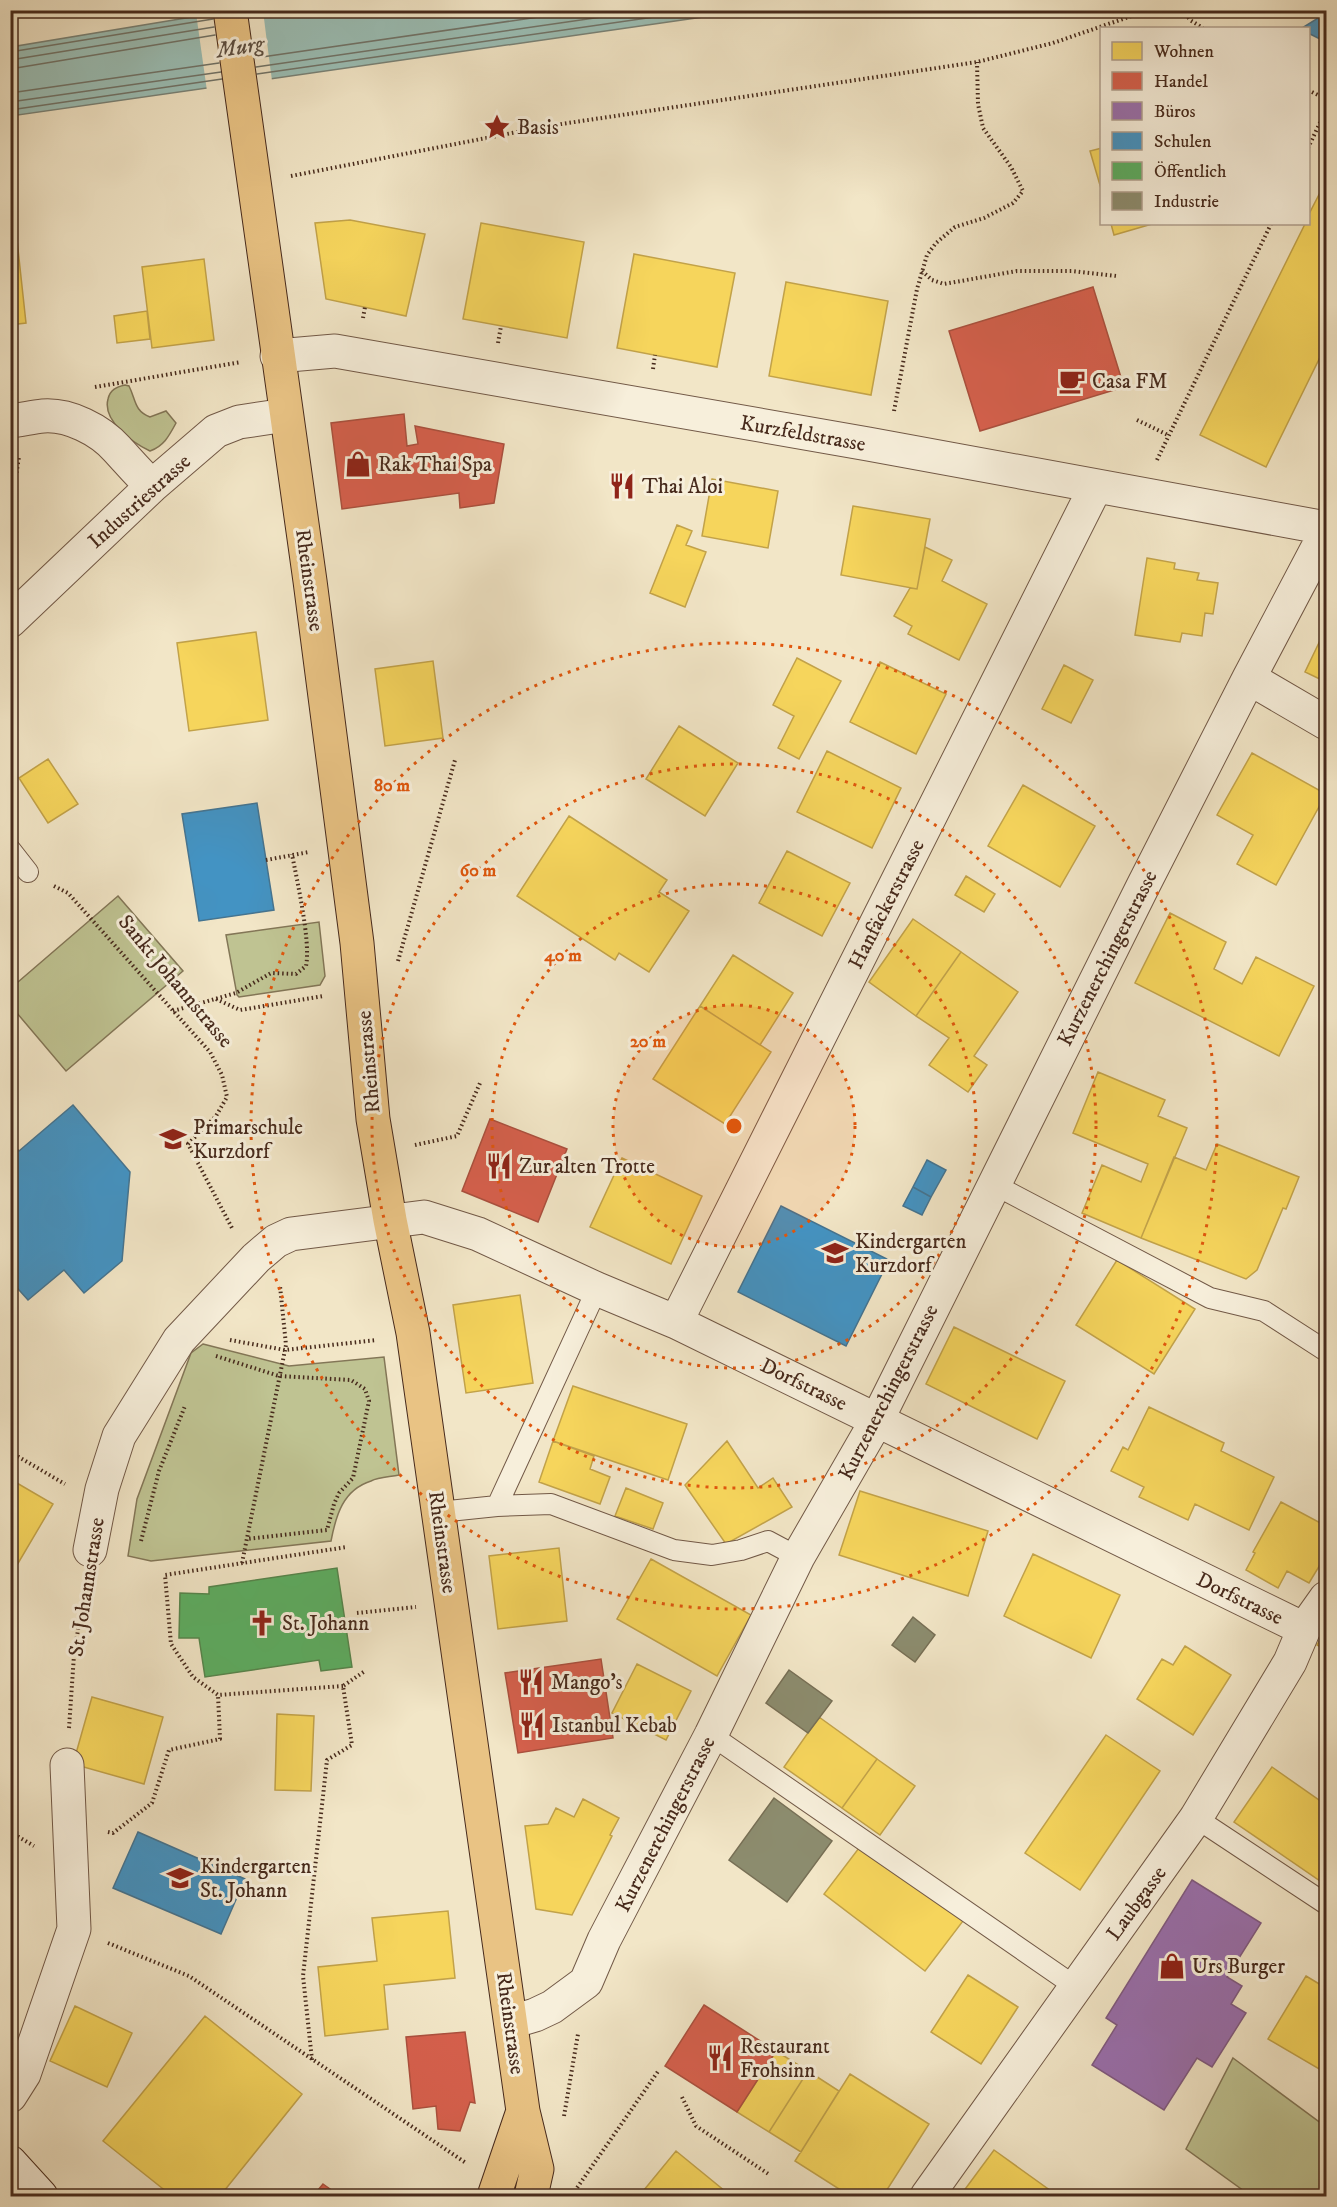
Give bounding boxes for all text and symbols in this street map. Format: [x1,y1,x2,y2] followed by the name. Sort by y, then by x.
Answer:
[1100,27,1310,225] legend
[213,30,268,65] water label: Murg
[1153,41,1215,63] text: Wohnen
[1154,71,1209,93] text: Handel
[1154,101,1196,123] text: Büros
[482,112,512,142] place icon: Basis
[517,115,559,141] place label: Basis
[1154,131,1212,153] text: Schulen
[1154,161,1227,183] text: Öffentlich
[1154,191,1219,213] text: Industrie
[1057,366,1087,396] cafe icon: Casa FM
[1092,369,1167,395] place label: Casa FM
[738,410,868,458] street label: Kurzfeldstrasse
[83,449,197,555] street label: Industriestrasse
[343,449,373,479] shop icon: Rak Thai Spa
[378,452,492,478] place label: Rak Thai Spa
[607,471,637,501] restaurant icon: Thai Aloi
[642,474,723,500] place label: Thai Aloi
[289,527,329,633] street label: Rheinstrasse
[374,775,411,797] text: 80 m
[843,835,931,974] street label: Hanfäckerstrasse
[460,860,497,882] text: 60 m
[1052,866,1164,1051] street label: Kurzenerchingerstrasse
[112,910,239,1054] street label: Sankt Johannstrasse
[543,945,582,967] text: 40 m
[352,1009,386,1114] street label: Rheinstrasse
[630,1031,666,1053] text: 20 m
[193,1115,303,1165] place label: Primarschule Kurzdorf
[724,1116,744,1136] centre of rings
[158,1124,188,1154] school or university icon: Primarschule Kurzdorf
[484,1151,514,1181] restaurant icon: Zur alten Trotte
[519,1154,655,1180] place label: Zur alten Trotte
[855,1229,966,1279] place label: Kindergarten Kurzdorf
[820,1238,850,1268] school or university icon: Kindergarten Kurzdorf
[833,1300,945,1485] street label: Kurzenerchingerstrasse
[756,1353,852,1417] street label: Dorfstrasse
[422,1489,462,1595] street label: Rheinstrasse
[63,1516,111,1659] street label: St. Johannstrasse
[1192,1567,1288,1631] street label: Dorfstrasse
[247,1608,277,1638] church icon: St. Johann
[282,1611,369,1637] place label: St. Johann
[516,1667,546,1697] restaurant icon: Mango's
[551,1670,623,1696] place label: Mango's
[517,1710,547,1740] restaurant icon: Istanbul Kebab
[552,1713,677,1739] place label: Istanbul Kebab
[610,1732,722,1917] street label: Kurzenerchingerstrasse
[200,1854,311,1904] place label: Kindergarten St. Johann
[1101,1861,1173,1946] street label: Laubgasse
[165,1863,195,1893] school or university icon: Kindergarten St. Johann
[1157,1951,1187,1981] shop icon: Urs Burger
[1192,1954,1285,1980] place label: Urs Burger
[490,1970,530,2076] street label: Rheinstrasse
[740,2034,830,2084] place label: Restaurant Frohsinn
[705,2043,735,2073] restaurant icon: Restaurant Frohsinn

